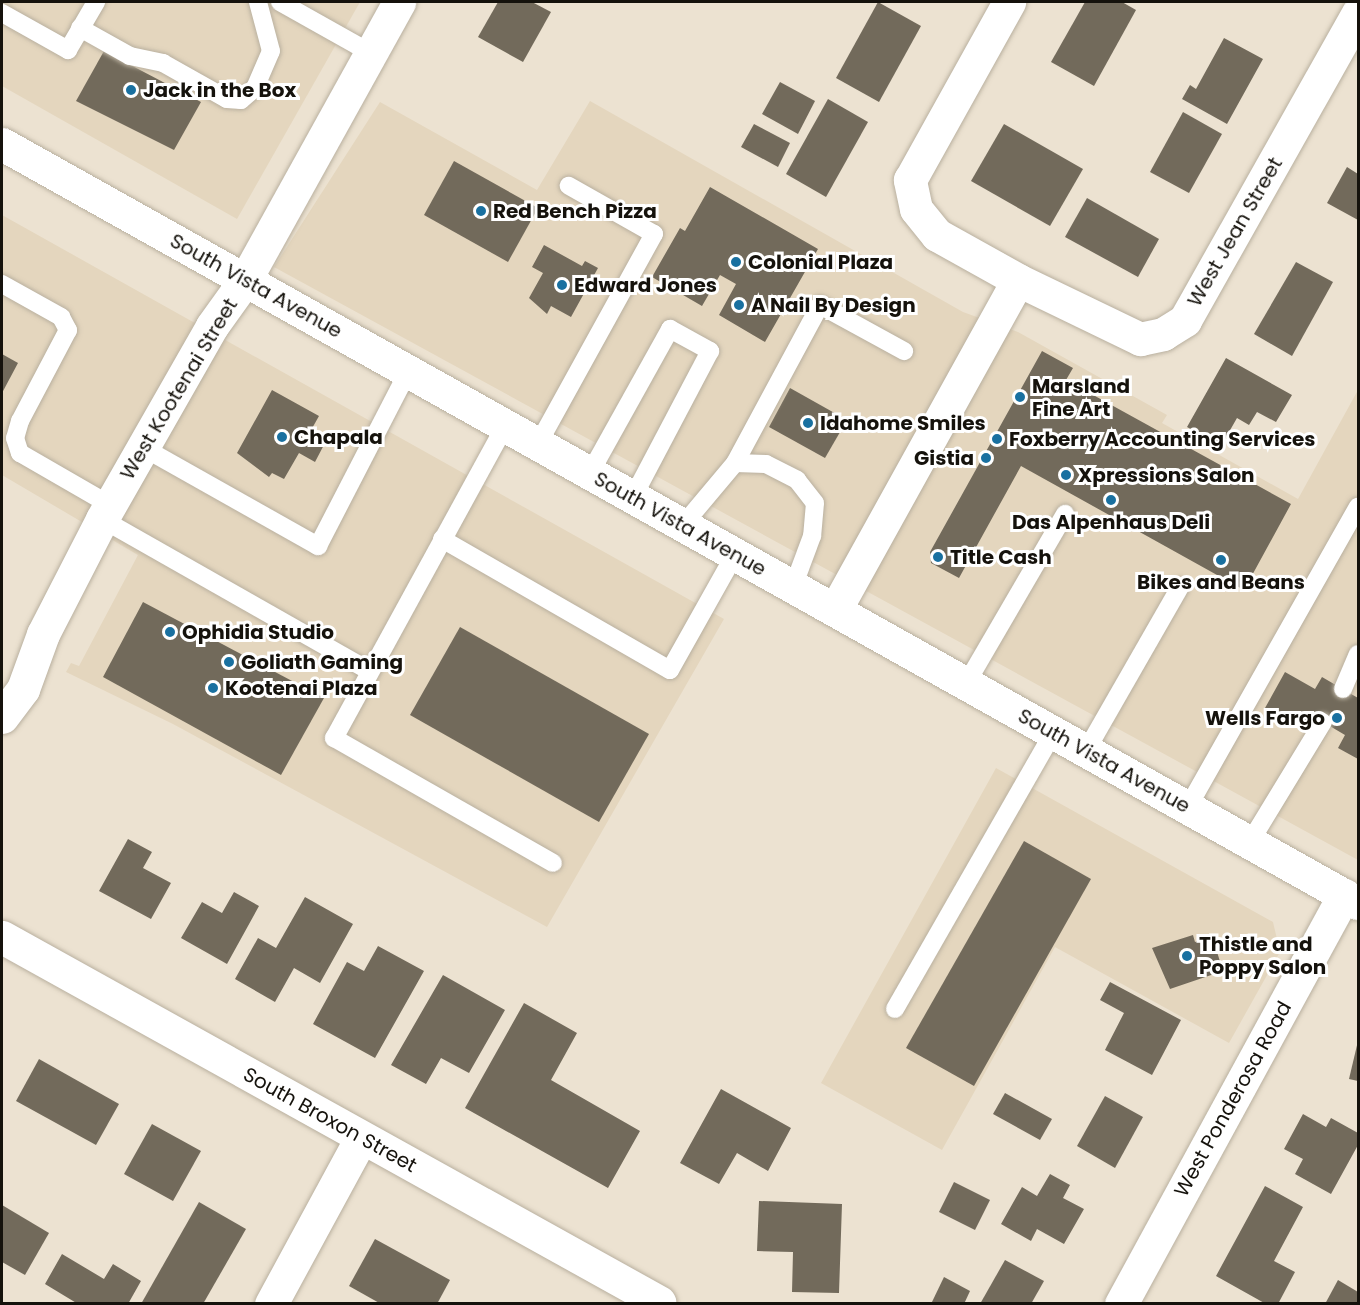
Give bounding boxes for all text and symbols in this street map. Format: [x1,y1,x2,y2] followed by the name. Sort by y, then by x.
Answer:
[143,78,296,102] place label: Jack in the Box
[124,83,138,97] marker: Jack in the Box
[1183,153,1287,311] street label: West Jean Street
[493,199,657,223] place label: Red Bench Pizza
[474,204,488,218] marker: Red Bench Pizza
[166,229,346,343] street label: South Vista Avenue
[748,250,893,274] place label: Colonial Plaza
[729,255,743,269] marker: Colonial Plaza
[574,273,717,297] place label: Edward Jones
[555,278,569,292] marker: Edward Jones
[751,293,916,317] place label: A Nail By Design
[115,294,243,484] street label: West Kootenai Street
[732,298,746,312] marker: A Nail By Design
[1032,374,1130,421] place label: Marsland Fine Art
[1013,390,1027,404] marker: Marsland Fine Art
[820,411,986,435] place label: Idahome Smiles
[801,416,815,430] marker: Idahome Smiles
[294,425,383,449] place label: Chapala
[1009,427,1315,451] place label: Foxberry Accounting Services
[275,430,289,444] marker: Chapala
[990,432,1004,446] marker: Foxberry Accounting Services
[914,446,974,470] place label: Gistia
[979,451,993,465] marker: Gistia
[1078,463,1255,487] place label: Xpressions Salon
[590,467,770,581] street label: South Vista Avenue
[1059,468,1073,482] marker: Xpressions Salon
[1104,493,1118,507] marker: Das Alpenhaus Deli
[1012,510,1210,534] place label: Das Alpenhaus Deli
[950,545,1052,569] place label: Title Cash
[931,550,945,564] marker: Title Cash
[1214,553,1228,567] marker: Bikes and Beans
[1137,570,1305,594] place label: Bikes and Beans
[182,620,334,644] place label: Ophidia Studio
[163,625,177,639] marker: Ophidia Studio
[241,650,403,674] place label: Goliath Gaming
[222,655,236,669] marker: Goliath Gaming
[225,676,378,700] place label: Kootenai Plaza
[206,681,220,695] marker: Kootenai Plaza
[1014,704,1194,818] street label: South Vista Avenue
[1205,706,1325,730] place label: Wells Fargo
[1330,711,1344,725] marker: Wells Fargo
[1199,933,1326,980] place label: Thistle and Poppy Salon
[1180,949,1194,963] marker: Thistle and Poppy Salon
[1169,997,1297,1201] street label: West Ponderosa Road
[239,1062,421,1178] street label: South Broxon Street

